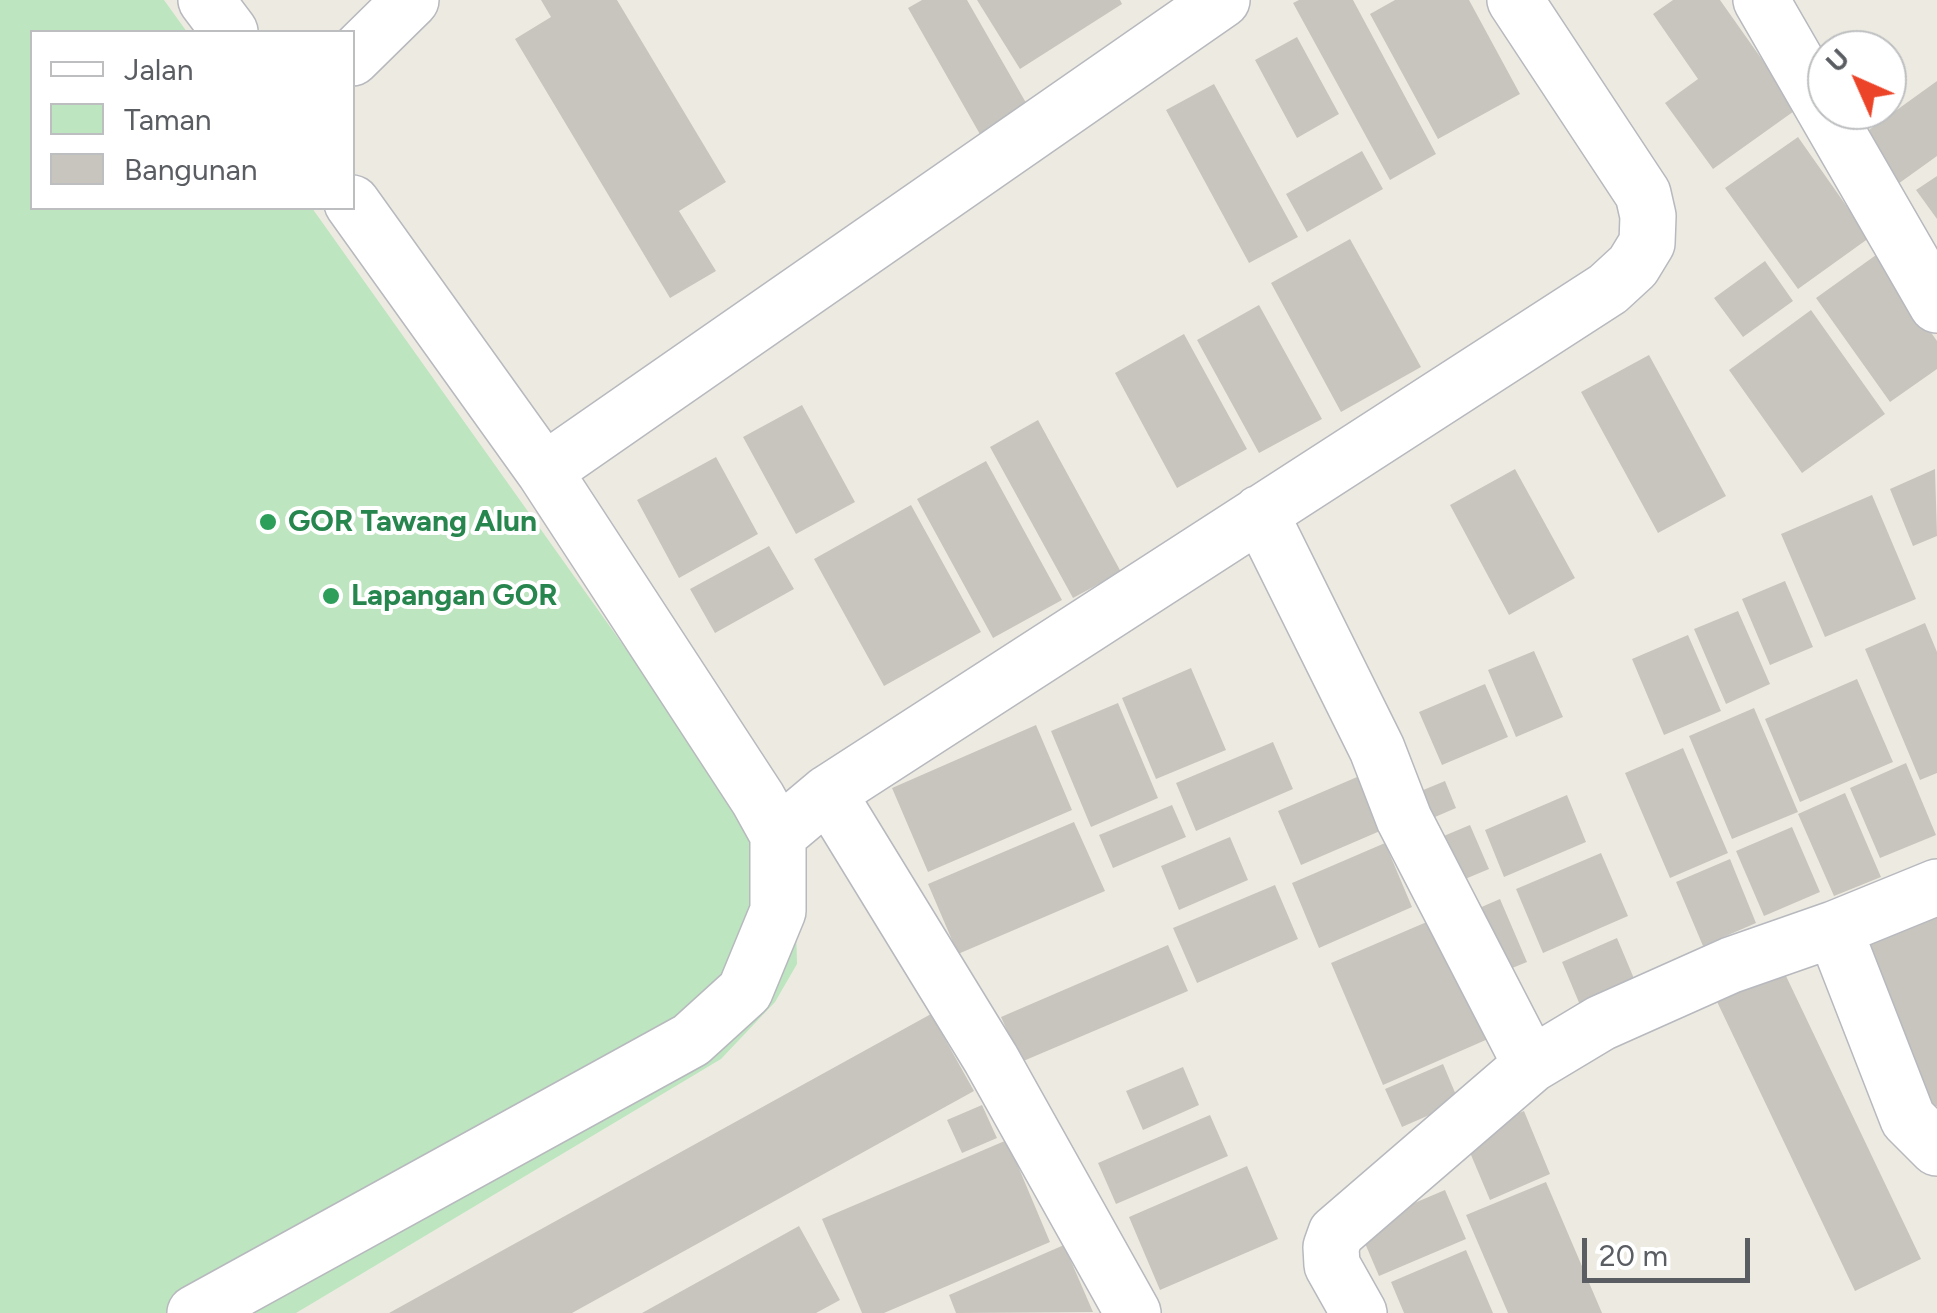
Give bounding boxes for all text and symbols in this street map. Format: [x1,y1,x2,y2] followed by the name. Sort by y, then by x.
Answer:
[30,30,355,210] legend
[1807,30,1907,130] north arrow
[1818,41,1856,79] text: U
[124,51,193,88] text: Jalan
[124,101,212,138] text: Taman
[124,151,258,188] text: Bangunan
[288,504,537,540] place label: GOR Tawang Alun
[257,511,279,533] marker: GOR Tawang Alun
[351,578,558,614] place label: Lapangan GOR
[320,585,342,607] marker: Lapangan GOR
[1587,1218,1754,1280] scale bar
[1599,1237,1668,1274] text: 20 m

